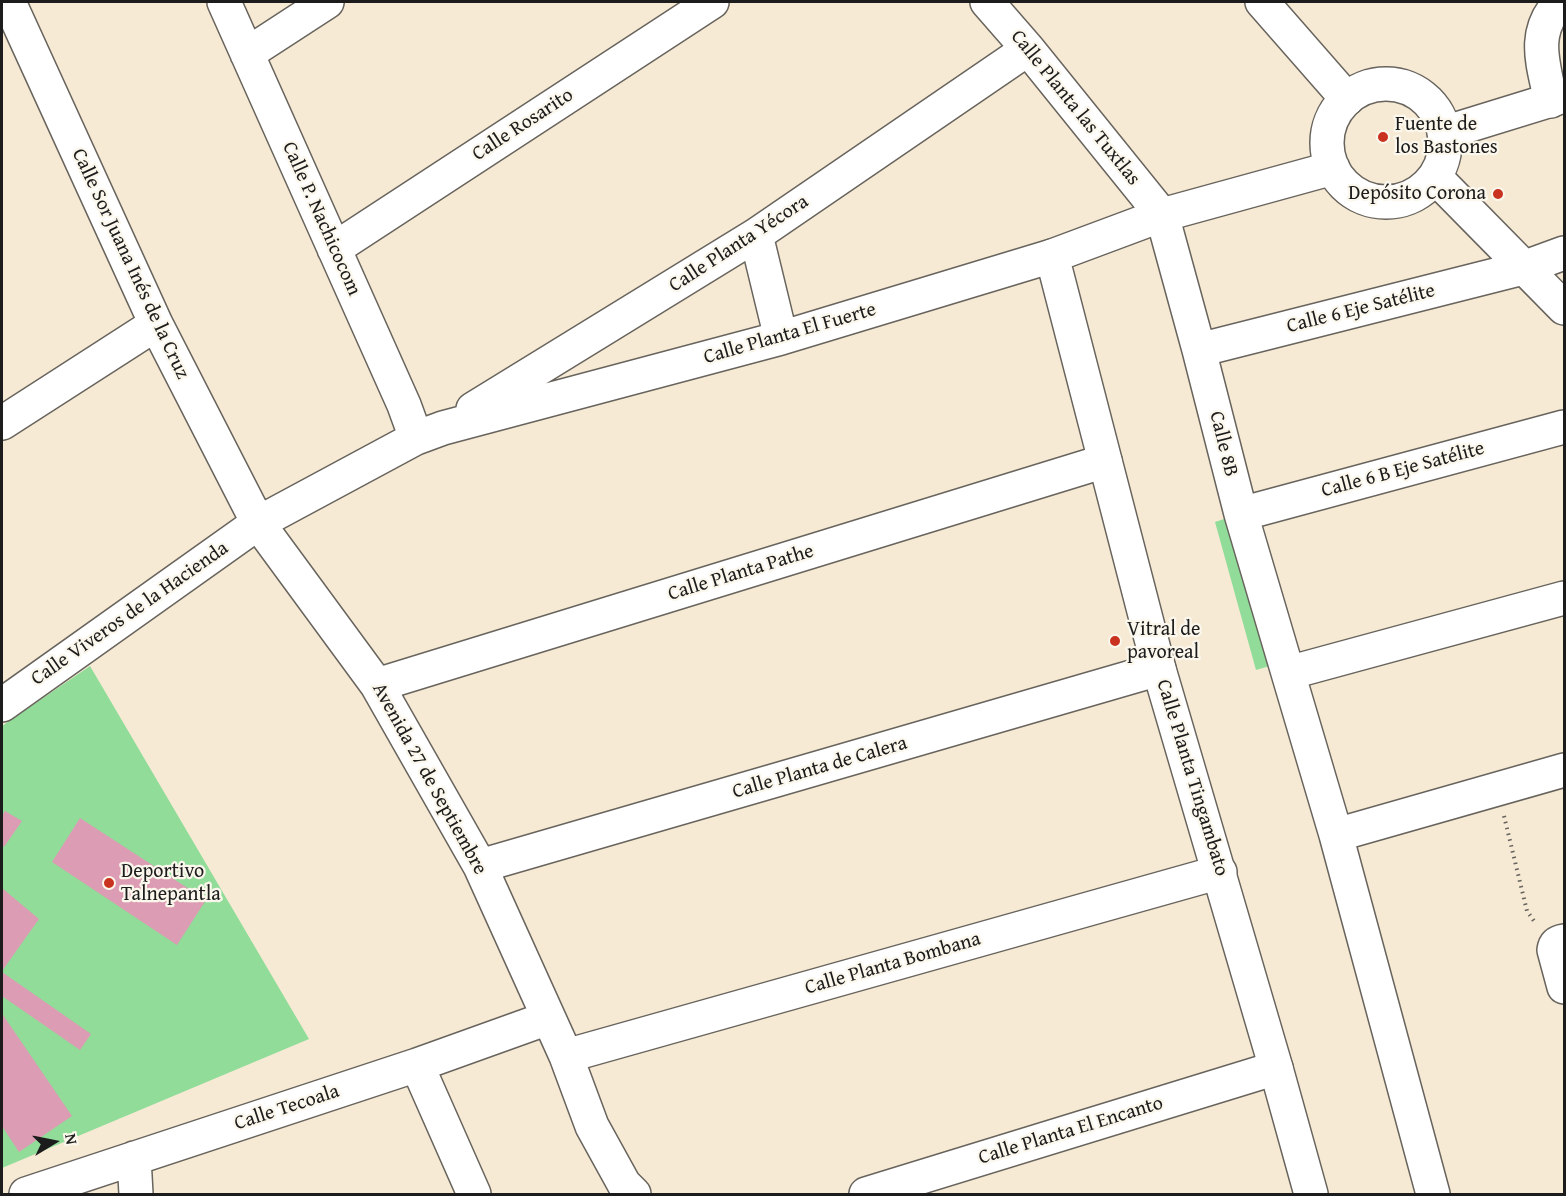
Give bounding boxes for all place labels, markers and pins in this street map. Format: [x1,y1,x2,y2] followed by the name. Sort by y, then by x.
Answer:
[1395,113,1498,160] place label: Fuente de los Bastones
[1376,130,1390,144] marker: Fuente de los Bastones
[1348,182,1486,206] place label: Depósito Corona
[1491,187,1505,201] marker: Depósito Corona
[1127,618,1200,665] place label: Vitral de pavoreal
[1108,634,1122,648] marker: Vitral de pavoreal
[121,860,221,907] place label: Deportivo Talnepantla
[102,876,116,890] marker: Deportivo Talnepantla

